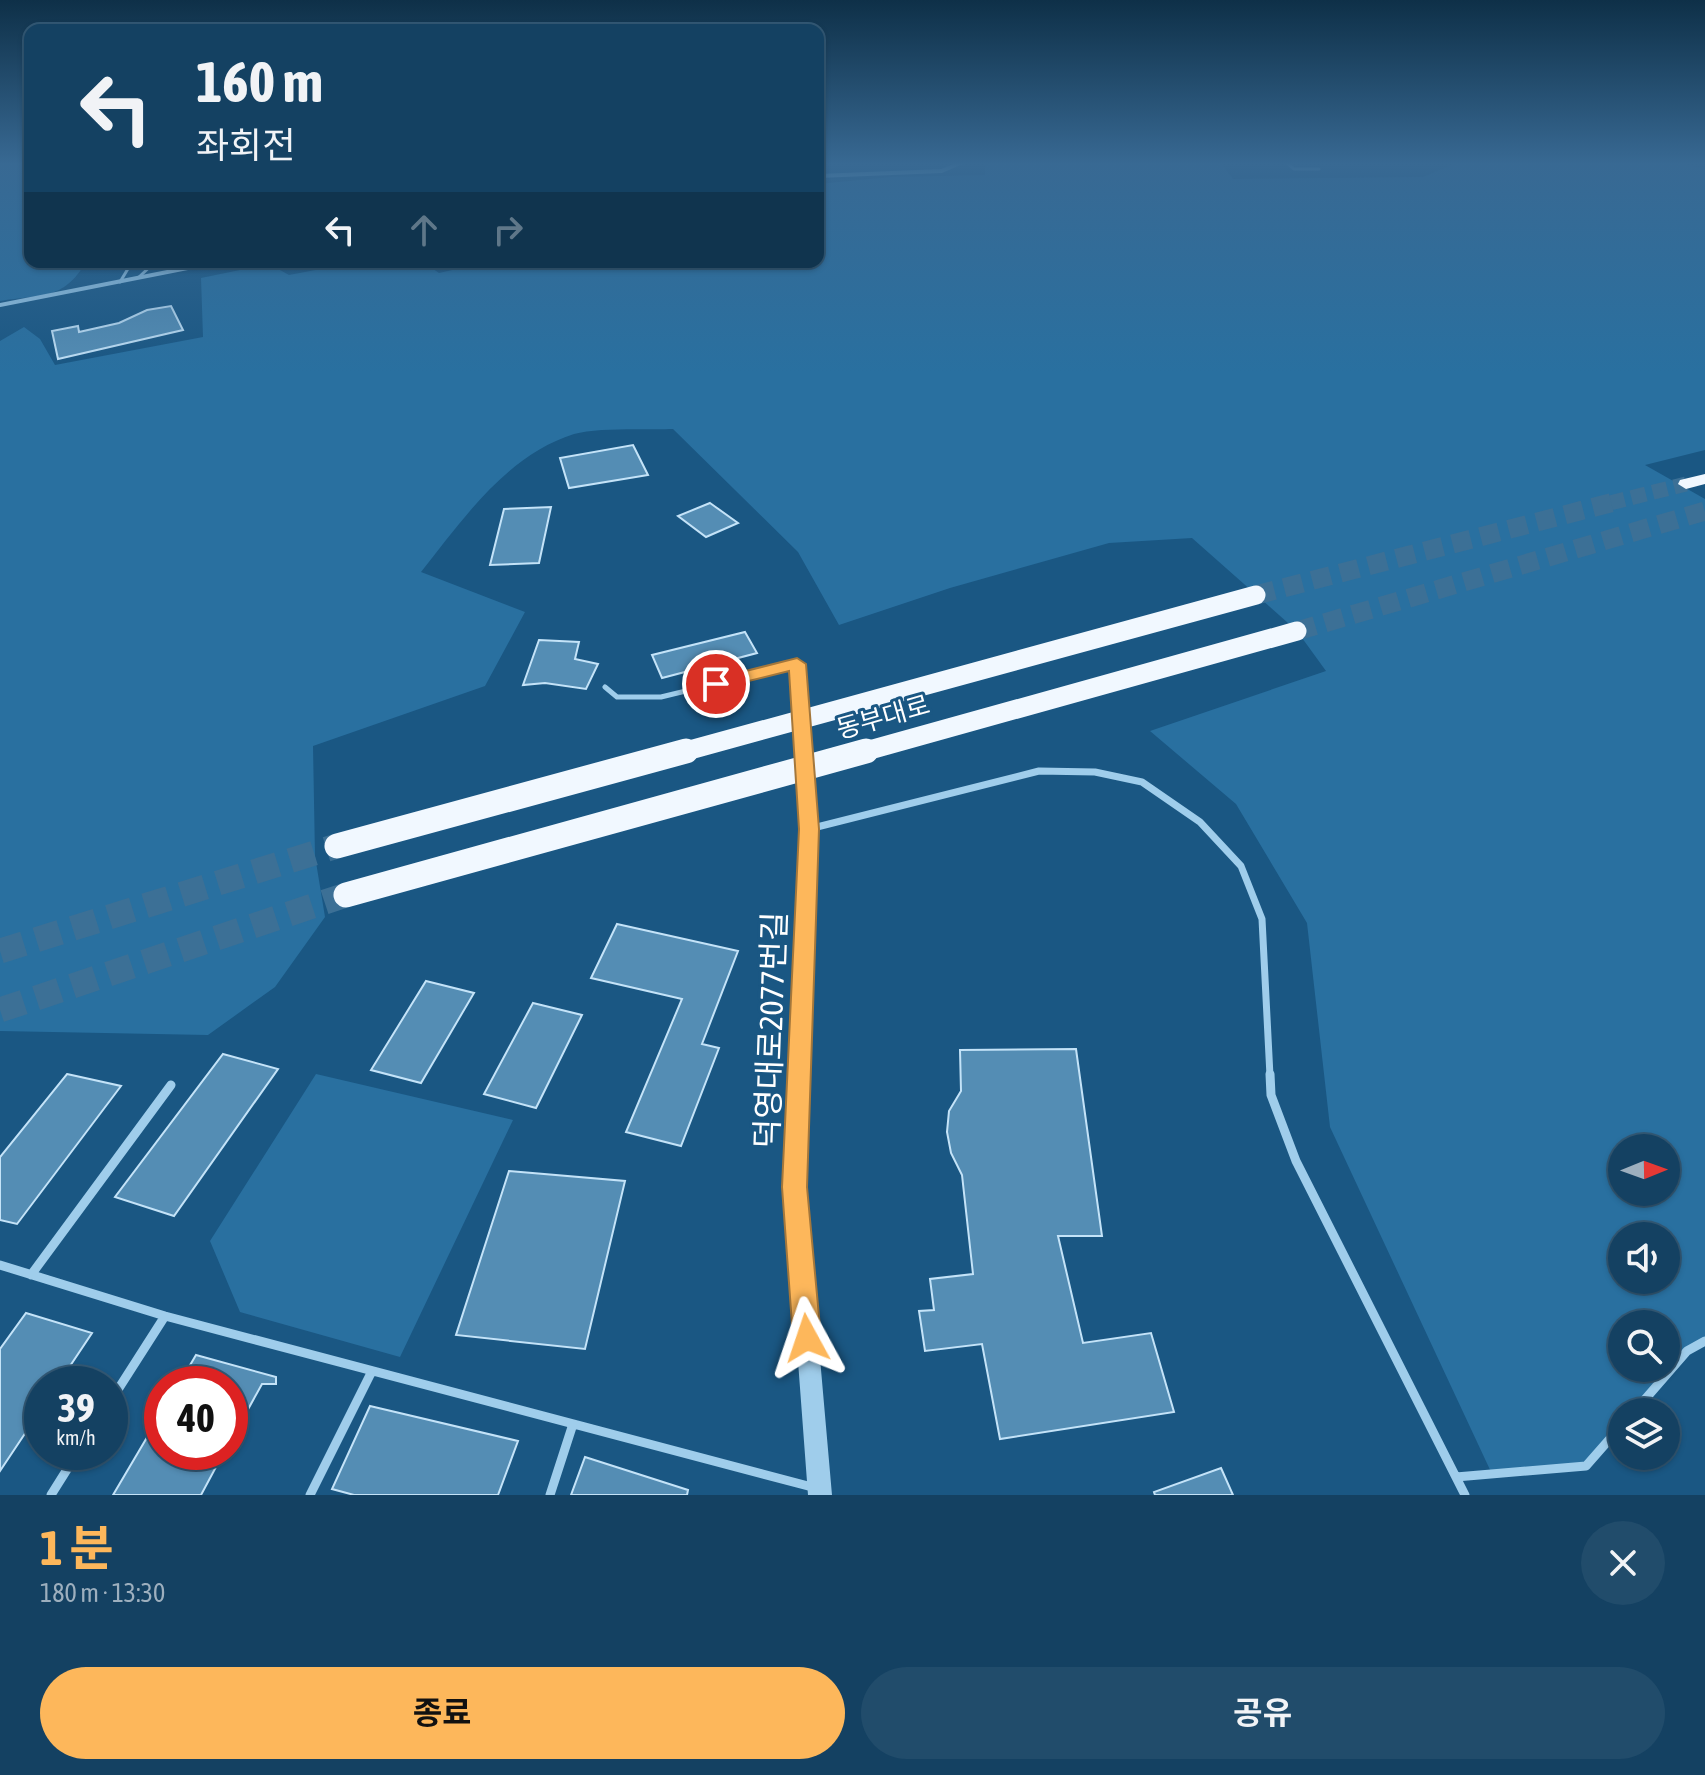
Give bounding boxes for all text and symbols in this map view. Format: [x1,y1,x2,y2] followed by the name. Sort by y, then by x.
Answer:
[196,50,323,114] text: 160 m
[64,56,168,160] icon: left
[196,124,295,166] text: 좌회전
[318,208,362,252] icon: left
[402,208,446,252] icon: ahead
[486,208,530,252] icon: right
[682,650,750,718] pin
[694,662,738,706] icon: arrive
[833,689,933,745] street label: 동부대로
[748,911,793,1149] street label: 덕영대로2077번길
[1608,1134,1680,1206] north arrow
[1608,1134,1680,1470] map controls
[1608,1222,1680,1294] button: sound
[765,1296,849,1380] position arrow
[1608,1310,1680,1382] button: search
[144,1366,248,1470] speed limit sign: 40
[57,1385,95,1430] text: 39
[1608,1398,1680,1470] button: layers
[56,1426,96,1449] text: km/h
[40,1520,113,1575] text: 1 분
[1581,1521,1665,1605] button: close
[40,1578,165,1608] text: 180 m · 13:30
[40,1667,845,1759] button: 종료
[861,1667,1665,1759] button: 공유

